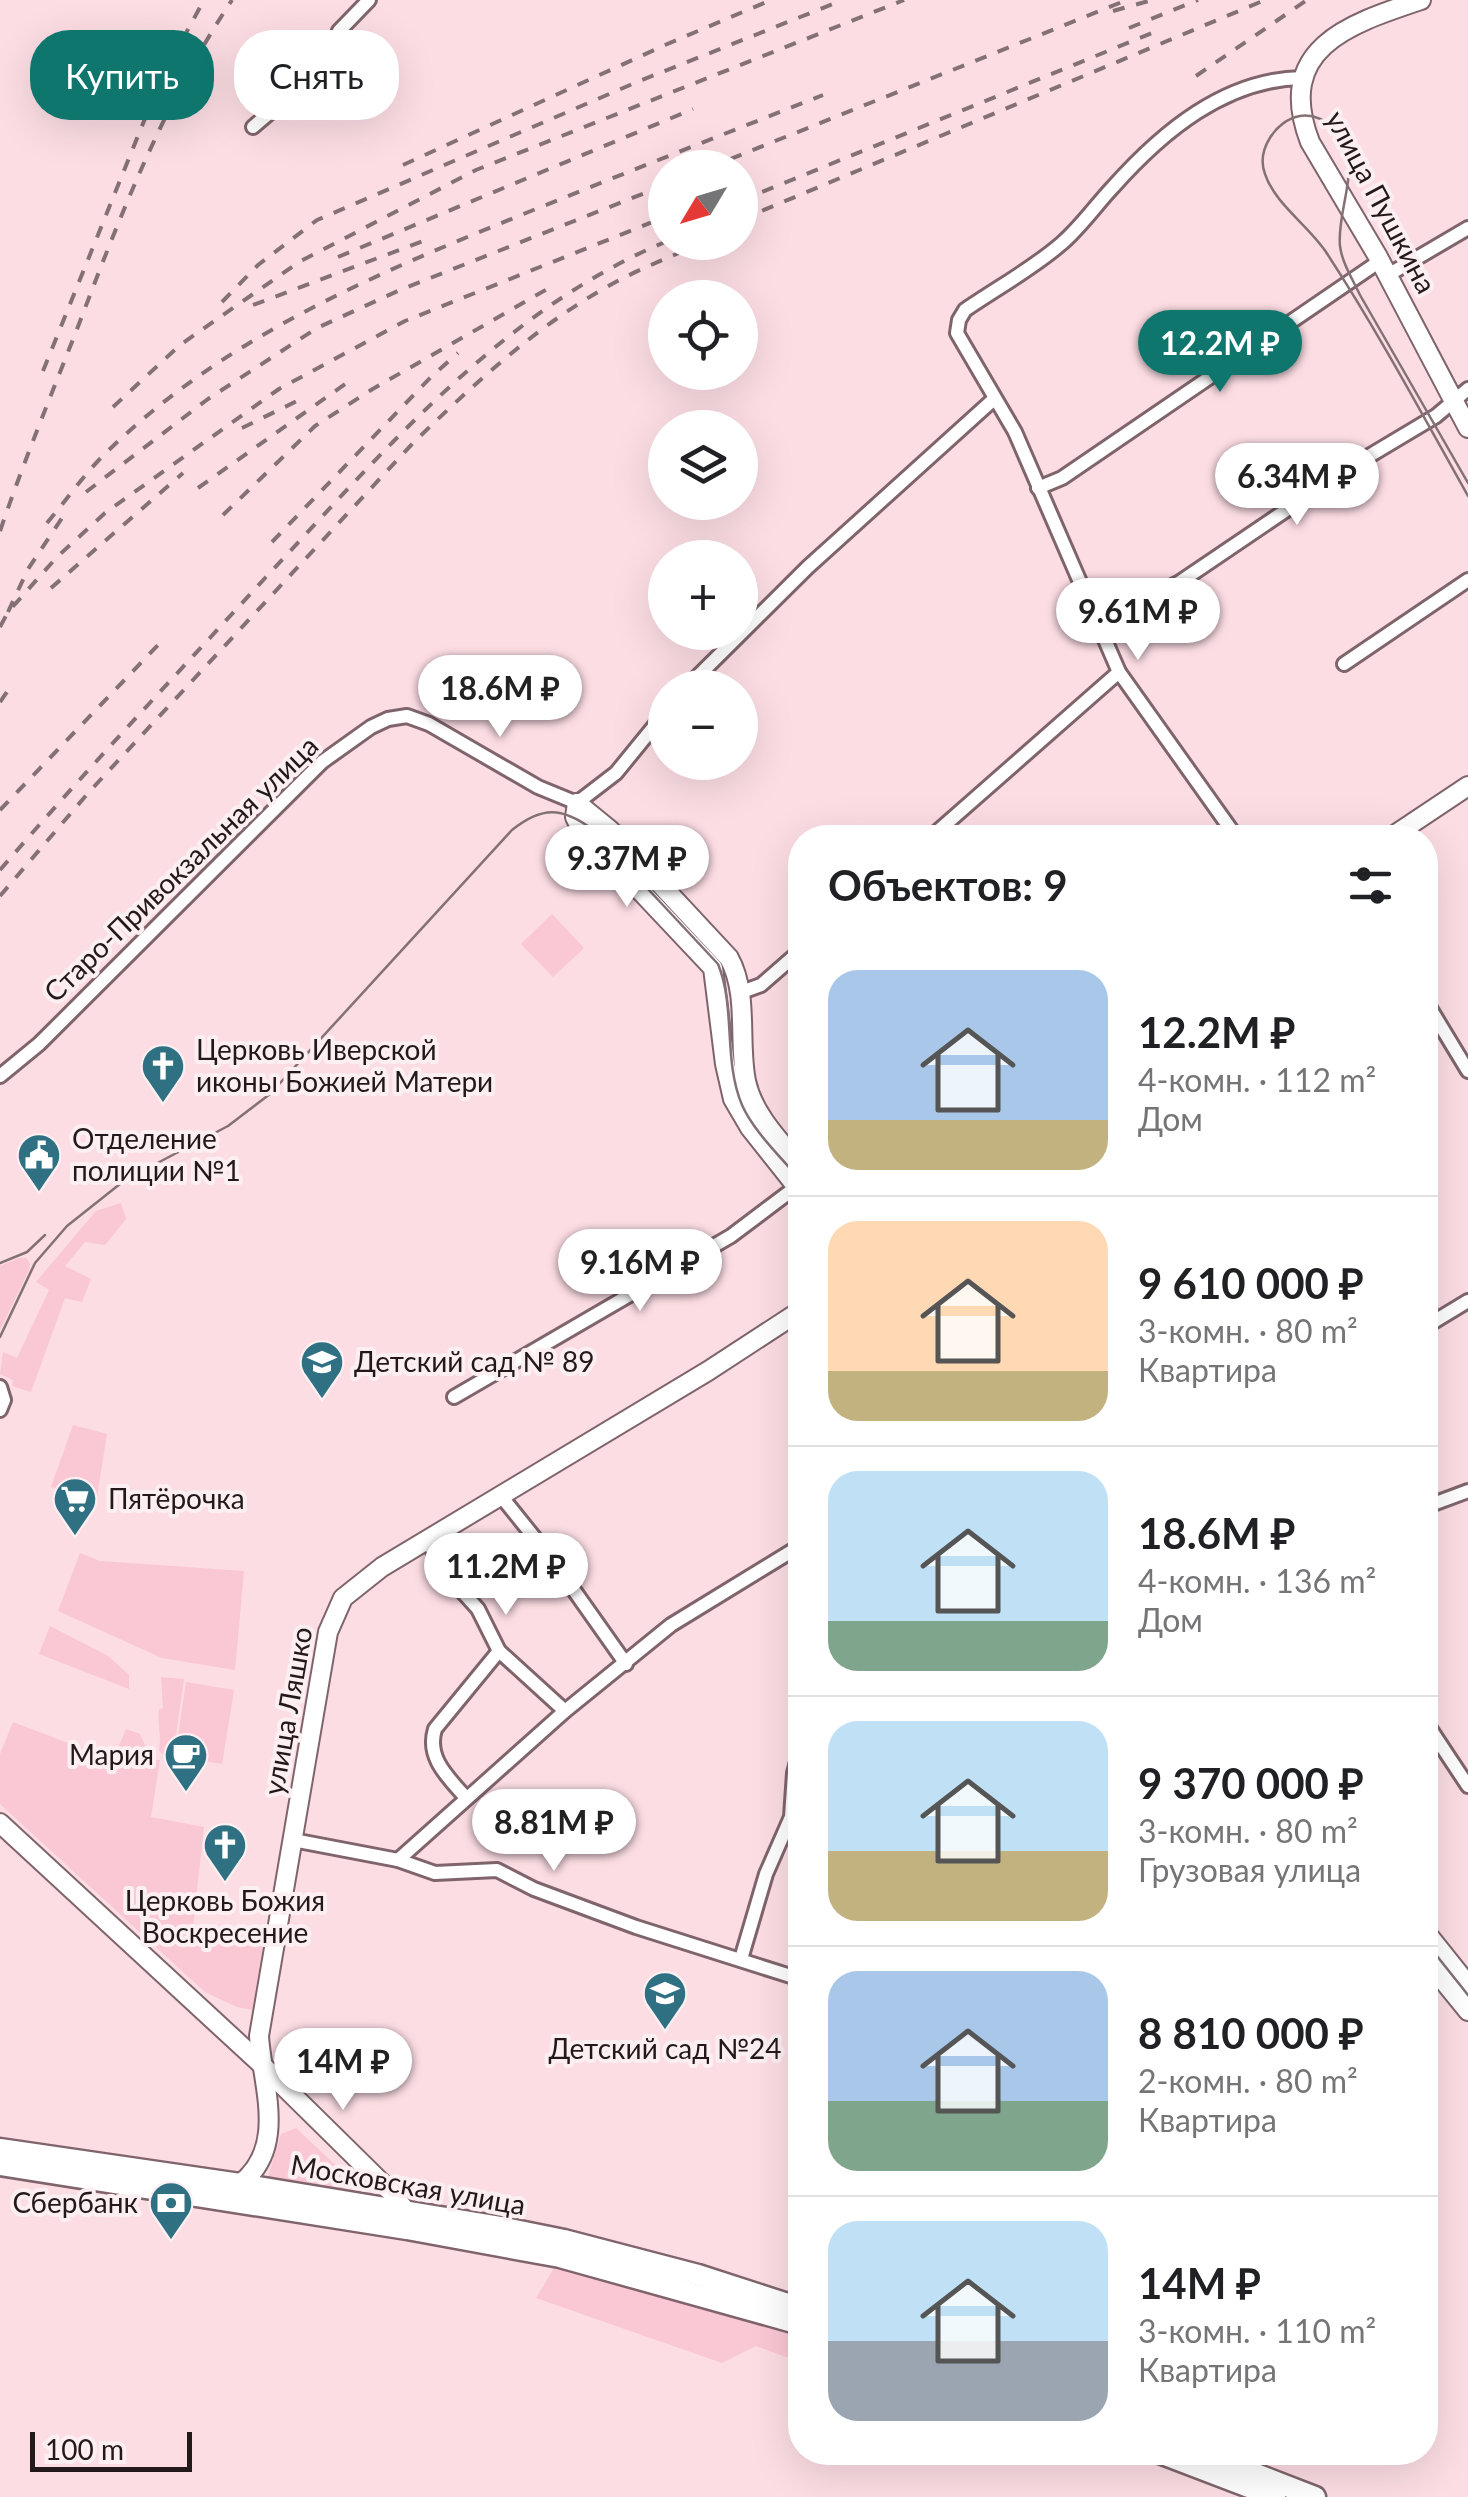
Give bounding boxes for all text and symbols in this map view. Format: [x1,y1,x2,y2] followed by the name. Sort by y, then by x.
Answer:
[30,30,214,120] chip: Купить
[234,30,399,120] chip: Снять
[1320,105,1444,299] street label: улица Пушкина
[648,150,758,260] north arrow
[648,150,758,780] map controls
[648,280,758,390] button: locate
[1128,310,1312,395] pin: 12.2M ₽
[1160,323,1280,362] text: 12.2M ₽
[648,410,758,520] button: layers
[1205,443,1389,528] pin: 6.34M ₽
[1237,456,1357,495] text: 6.34M ₽
[648,540,758,650] button: +
[1046,578,1230,663] pin: 9.61M ₽
[1078,591,1198,630] text: 9.61M ₽
[408,655,592,740] pin: 18.6M ₽
[440,668,560,707] text: 18.6M ₽
[648,670,758,780] button: −
[36,728,324,1008] street label: Старо-Привокзальная улица
[535,825,719,910] pin: 9.37M ₽
[567,838,687,877] text: 9.37M ₽
[1343,858,1398,913] icon: filters
[828,860,1068,910] text: Объектов: 9
[1138,1007,1295,1057] text: 12.2M ₽
[908,1010,1028,1130] icon: home
[196,1032,493,1098] place label: Церковь Иверской иконы Божией Матери
[140,1043,186,1104] church icon: Церковь Иверской иконы Божией Матери
[1138,1060,1376,1099] text: 4-комн. · 112 m²
[1138,1099,1203,1138] text: Дом
[72,1121,241,1187] place label: Отделение полиции №1
[16,1132,62,1193] public building icon: Отделение полиции №1
[548,1229,732,1314] pin: 9.16M ₽
[580,1242,700,1281] text: 9.16M ₽
[1138,1258,1364,1308] text: 9 610 000 ₽
[908,1261,1028,1381] icon: home
[1138,1311,1358,1350] text: 3-комн. · 80 m²
[299,1339,345,1400] school or university icon: Детский сад № 89
[354,1344,594,1378] place label: Детский сад № 89
[1138,1350,1277,1389] text: Квартира
[52,1476,98,1537] supermarket icon: Пятёрочка
[108,1481,245,1515] place label: Пятёрочка
[1138,1508,1295,1558] text: 18.6M ₽
[908,1511,1028,1631] icon: home
[414,1533,598,1618] pin: 11.2M ₽
[446,1546,566,1585] text: 11.2M ₽
[1138,1561,1376,1600] text: 4-комн. · 136 m²
[1138,1600,1203,1639] text: Дом
[255,1624,319,1798] street label: улица Ляшко
[163,1732,209,1793] cafe icon: Мария
[69,1737,154,1771] place label: Мария
[1138,1758,1364,1808] text: 9 370 000 ₽
[908,1761,1028,1881] icon: home
[462,1789,646,1874] pin: 8.81M ₽
[494,1802,614,1841] text: 8.81M ₽
[1138,1811,1358,1850] text: 3-комн. · 80 m²
[202,1822,248,1883] church icon: Церковь Божия Воскресение
[1138,1850,1361,1889] text: Грузовая улица
[125,1883,325,1949] place label: Церковь Божия Воскресение
[642,1970,688,2031] school or university icon: Детский сад №24
[1138,2008,1364,2058] text: 8 810 000 ₽
[908,2011,1028,2131] icon: home
[273,2028,413,2113] pin: 14M ₽
[548,2031,782,2065] place label: Детский сад №24
[296,2041,390,2080] text: 14M ₽
[1138,2061,1358,2100] text: 2-комн. · 80 m²
[1138,2100,1277,2139] text: Квартира
[288,2147,528,2221] street label: Московская улица
[148,2180,194,2241] bank icon: Сбербанк
[12,2185,138,2219] place label: Сбербанк
[1138,2258,1261,2308] text: 14M ₽
[908,2261,1028,2381] icon: home
[1138,2311,1376,2350] text: 3-комн. · 110 m²
[1138,2350,1277,2389] text: Квартира
[30,2427,192,2472] scale bar
[45,2432,124,2466] text: 100 m

